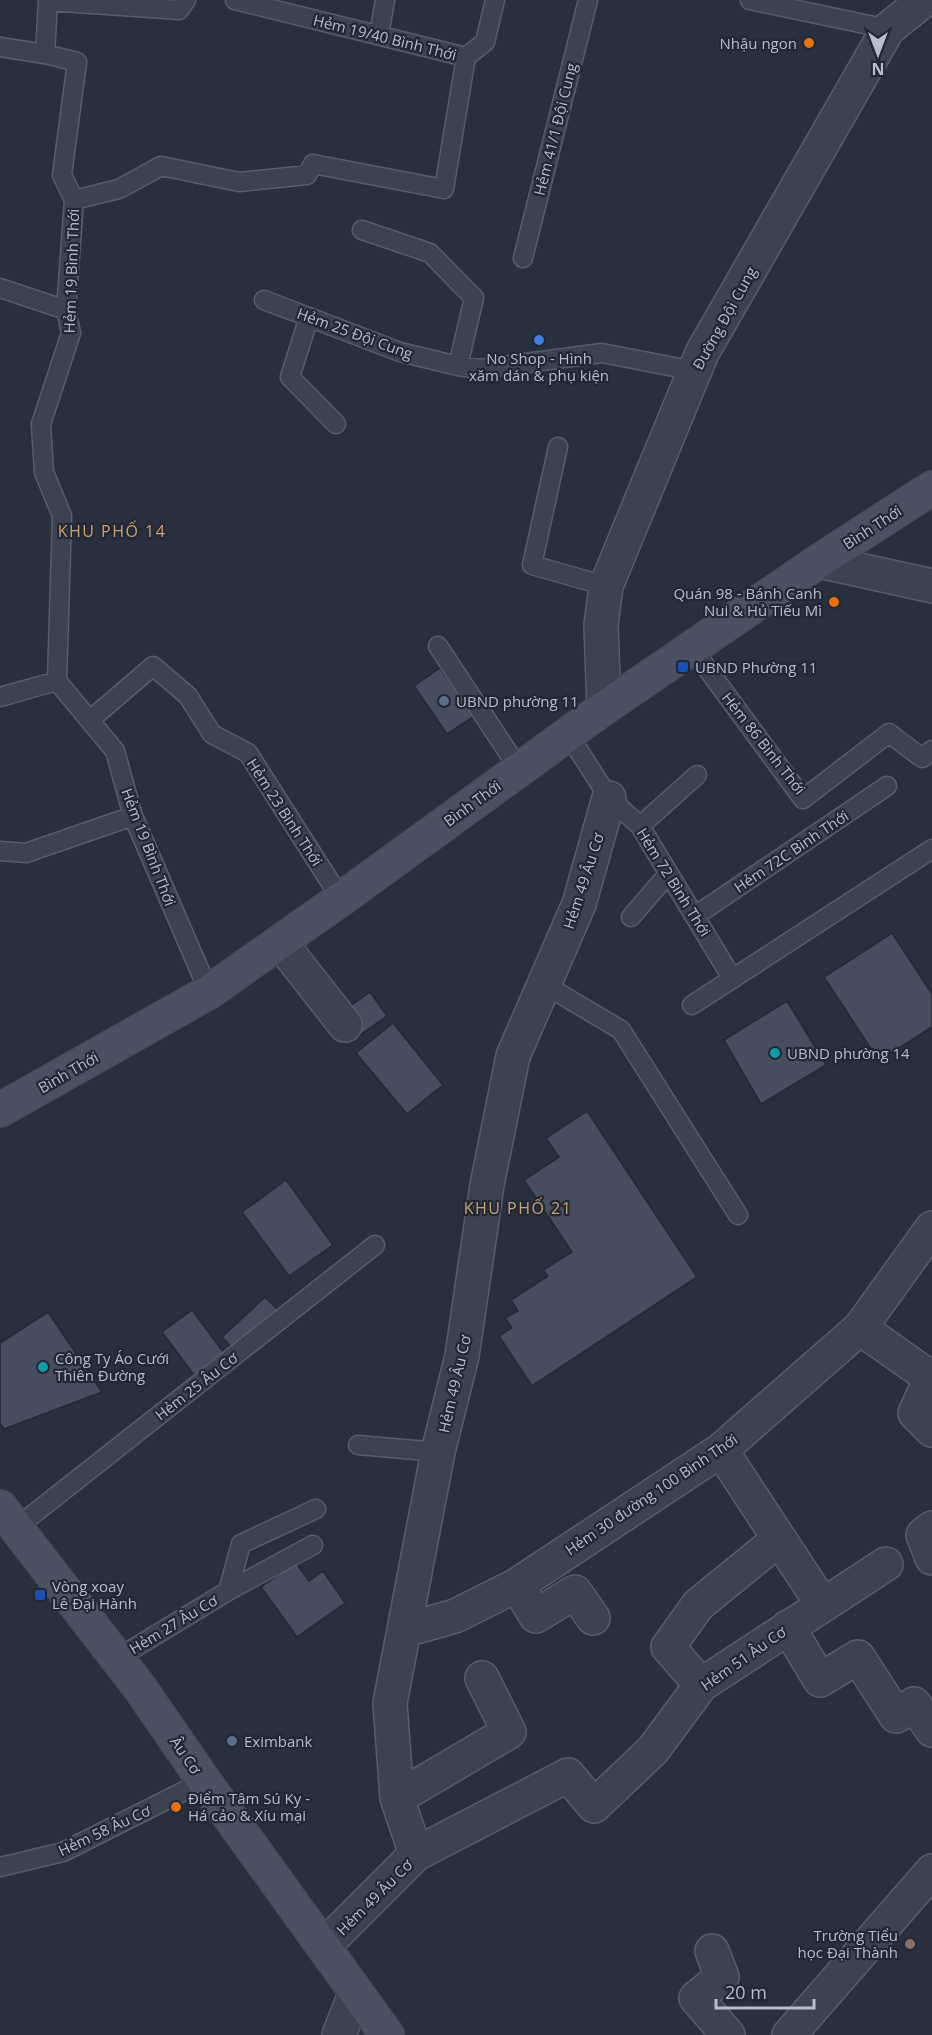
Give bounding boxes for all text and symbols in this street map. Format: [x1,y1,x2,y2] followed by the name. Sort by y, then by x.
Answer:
[311,9,459,65] street label: Hẻm 19/40 Bình Thới
[848,24,908,84] north arrow
[720,33,797,53] place label: Nhậu ngon
[802,36,816,50] marker: Nhậu ngon
[871,58,885,80] text: N
[529,61,581,197] street label: Hẻm 41/1 Đội Cung
[59,208,83,334] street label: Hẻm 19 Bình Thới
[687,263,761,373] street label: Đường Đội Cung
[294,303,416,363] street label: Hẻm 25 Đội Cung
[532,333,546,347] marker: No Shop - Hình xăm dán & phụ kiện
[469,348,609,385] place label: No Shop - Hình xăm dán & phụ kiện
[839,501,905,553] street label: Bình Thới
[58,520,166,542] district label: KHU PHỐ 14
[673,583,822,620] place label: Quán 98 - Bánh Canh Nui & Hủ Tiếu Mì
[827,595,841,609] marker: Quán 98 - Bánh Canh Nui & Hủ Tiếu Mì
[695,657,817,677] place label: UBND Phường 11
[676,660,690,674] marker: UBND Phường 11
[718,688,810,798] street label: Hẻm 86 Bình Thới
[456,691,579,711] place label: UBND phường 11
[437,694,451,708] marker: UBND phường 11
[243,754,327,870] street label: Hẻm 23 Bình Thới
[439,775,505,831] street label: Bình Thới
[117,785,181,909] street label: Hẻm 19 Bình Thới
[730,805,852,897] street label: Hẻm 72C Bình Thới
[633,824,715,940] street label: Hẻm 72 Bình Thới
[558,830,608,931] street label: Hẻm 49 Âu Cơ
[787,1043,910,1063] place label: UBND phường 14
[768,1046,782,1060] marker: UBND phường 14
[34,1047,102,1097] street label: Bình Thới
[464,1197,572,1219] district label: KHU PHỐ 21
[433,1332,475,1435] street label: Hẻm 49 Âu Cơ
[151,1347,242,1425] street label: Hẻm 25 Âu Cơ
[55,1348,169,1385] place label: Công Ty Áo Cưới Thiên Đường
[36,1360,50,1374] marker: Công Ty Áo Cưới Thiên Đường
[561,1429,741,1559] street label: Hẻm 30 đường 100 Bình Thới
[52,1576,137,1613] place label: Vòng xoay Lê Đại Hành
[33,1588,47,1602] marker: Vòng xoay Lê Đại Hành
[125,1589,222,1658] street label: Hẻm 27 Âu Cơ
[697,1621,790,1695] street label: Hẻm 51 Âu Cơ
[244,1731,313,1751] place label: Eximbank
[166,1732,206,1778] street label: Âu Cơ
[225,1734,239,1748] marker: Eximbank
[188,1788,310,1825] place label: Điểm Tâm Sú Ky - Há cảo & Xíu mại
[55,1800,154,1860] street label: Hẻm 58 Âu Cơ
[169,1800,183,1814] marker: Điểm Tâm Sú Ky - Há cảo & Xíu mại
[332,1854,417,1939] street label: Hẻm 49 Âu Cơ
[798,1925,898,1962] place label: Trường Tiểu học Đại Thành
[903,1937,917,1951] marker: Trường Tiểu học Đại Thành
[716,1972,814,2010] scale bar
[725,1980,767,2004] text: 20 m

